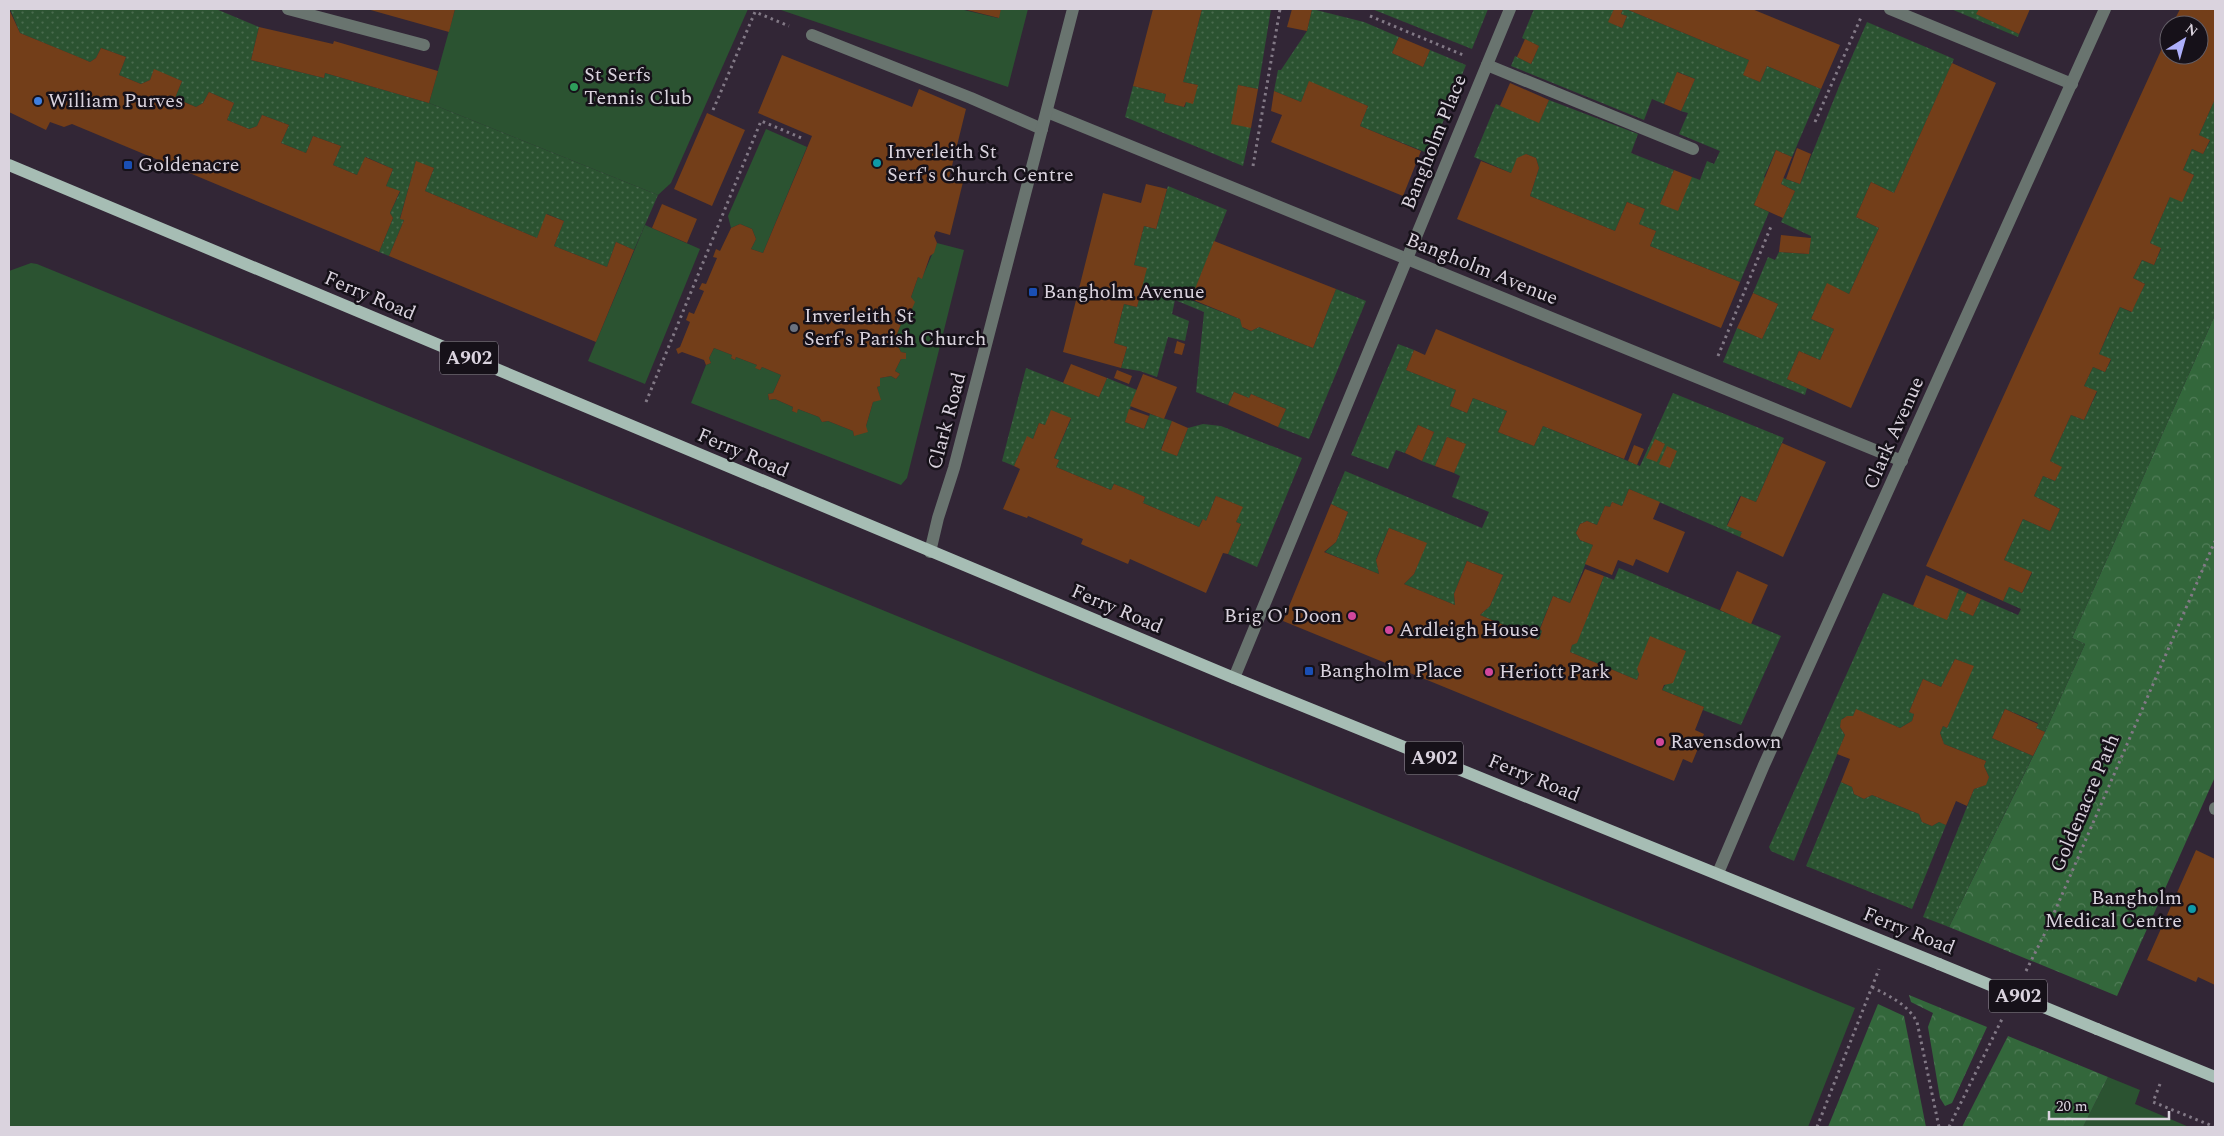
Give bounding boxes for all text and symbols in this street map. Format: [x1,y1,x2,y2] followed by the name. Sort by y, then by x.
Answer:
[2159,15,2209,65] north arrow
[2181,18,2202,42] text: N
[584,60,692,113] place label: St Serfs Tennis Club
[1393,70,1475,214] street label: Bangholm Place
[568,81,580,93] marker: St Serfs Tennis Club
[48,86,184,116] place label: William Purves
[32,95,44,107] marker: William Purves
[887,137,1074,190] place label: Inverleith St Serf's Church Centre
[138,150,239,180] place label: Goldenacre
[871,157,883,169] marker: Inverleith St Serf's Church Centre
[122,159,134,171] marker: Goldenacre
[1401,225,1563,313] street label: Bangholm Avenue
[320,263,420,329] street label: Ferry Road
[1043,277,1205,307] place label: Bangholm Avenue
[1027,286,1039,298] marker: Bangholm Avenue
[804,301,986,354] place label: Inverleith St Serf's Parish Church
[788,322,800,334] marker: Inverleith St Serf's Parish Church
[440,342,498,374] road number: A902
[920,369,974,473] street label: Clark Road
[1856,372,1932,494] street label: Clark Avenue
[693,420,793,486] street label: Ferry Road
[1067,576,1167,642] street label: Ferry Road
[1224,601,1342,631] place label: Brig O' Doon
[1346,610,1358,622] marker: Brig O' Doon
[1399,615,1539,645] place label: Ardleigh House
[1383,624,1395,636] marker: Ardleigh House
[1319,656,1462,686] place label: Bangholm Place
[1499,657,1610,687] place label: Heriott Park
[1303,665,1315,677] marker: Bangholm Place
[1483,666,1495,678] marker: Heriott Park
[1670,727,1781,757] place label: Ravensdown
[2042,729,2128,877] street label: Goldenacre Path
[1654,736,1666,748] marker: Ravensdown
[1405,741,1463,774] road number: A902
[1483,746,1585,810] street label: Ferry Road
[2045,883,2182,936] place label: Bangholm Medical Centre
[1858,899,1960,963] street label: Ferry Road
[2186,903,2198,915] marker: Bangholm Medical Centre
[1989,979,2047,1012] road number: A902
[2049,1088,2169,1120] scale bar
[2056,1095,2088,1118] text: 20 m

